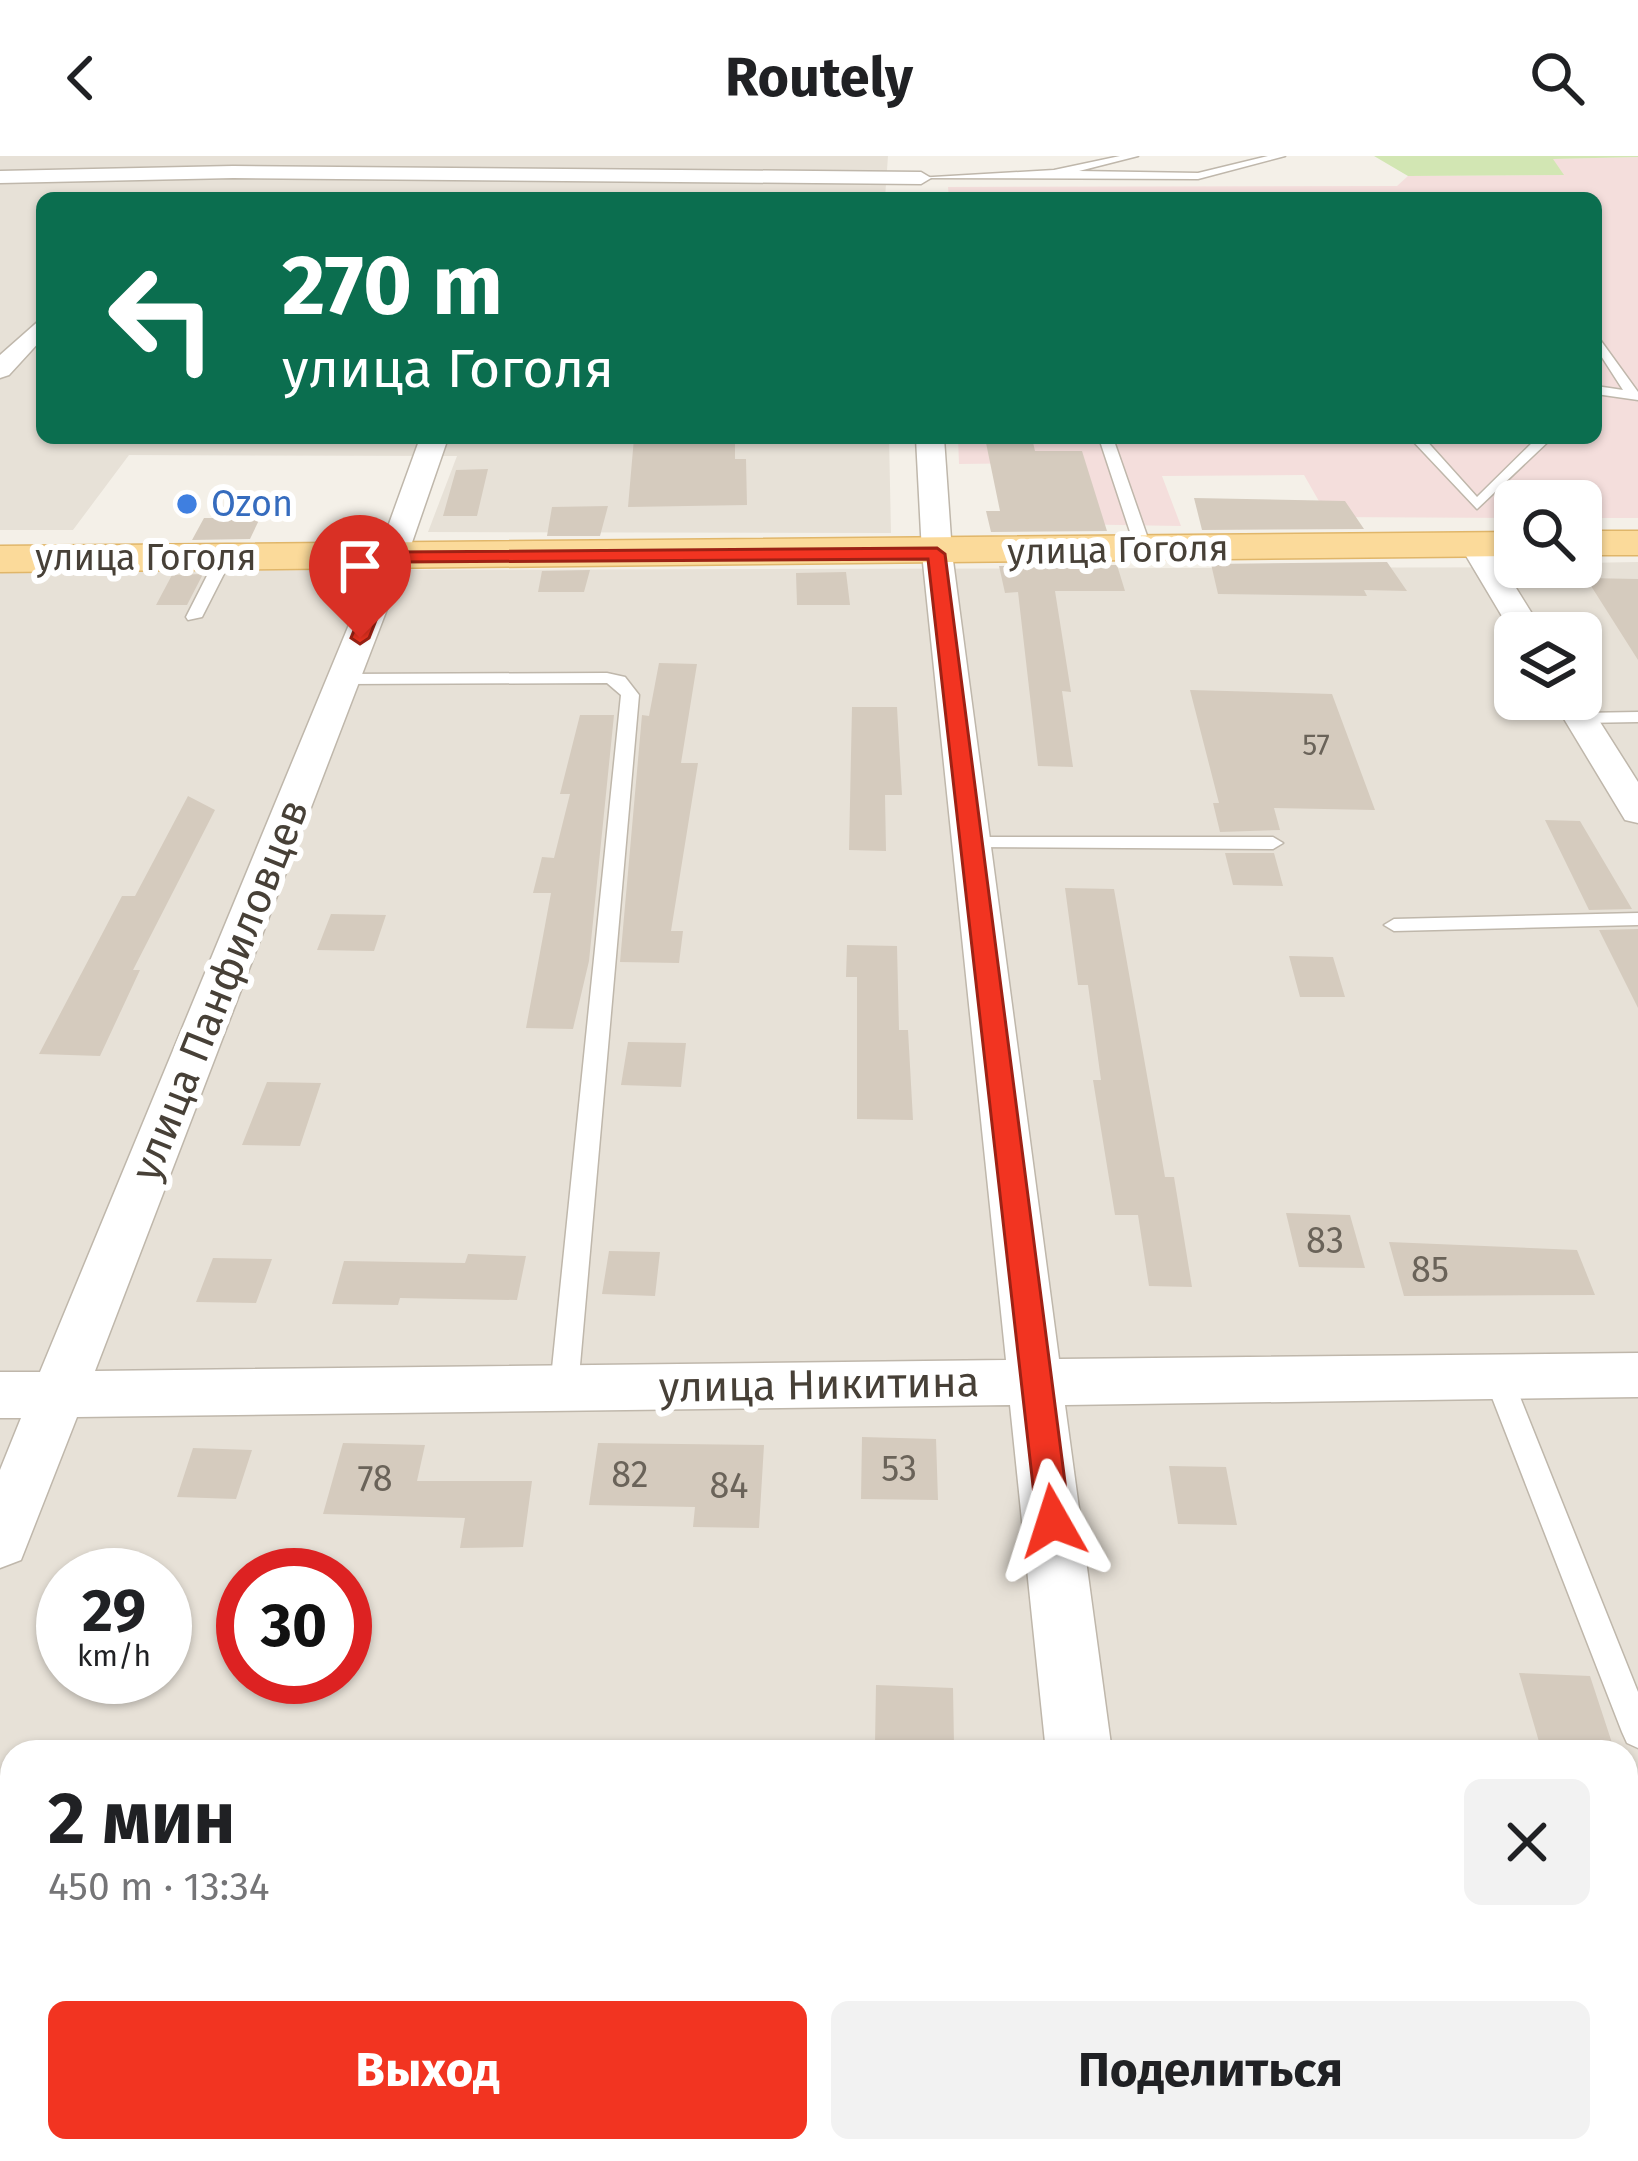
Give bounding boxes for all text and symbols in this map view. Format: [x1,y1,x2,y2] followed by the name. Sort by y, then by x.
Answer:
[48,45,114,111] icon: back
[1524,45,1590,111] icon: search
[725,46,913,110] text: Routely
[282,235,503,336] text: 270 m
[84,240,240,396] icon: left
[282,337,614,401] text: улица Гоголя
[1494,480,1602,720] map controls
[1494,480,1602,588] button: search
[211,482,293,526] place label: Ozon
[174,491,200,517] marker: Ozon
[309,515,411,638] pin
[1007,526,1229,574] street label: улица Гоголя
[327,533,393,599] icon: arrive
[35,536,257,580] street label: улица Гоголя
[1494,612,1602,720] button: layers
[1302,727,1330,763] house number: 57
[121,792,319,1188] street label: улица Панфиловцев
[1306,1219,1344,1263] house number: 83
[1411,1248,1449,1292] house number: 85
[658,1357,980,1413] street label: улица Никитина
[881,1447,917,1491] house number: 53
[611,1453,649,1497] house number: 82
[357,1457,393,1501] house number: 78
[990,1458,1116,1584] position arrow
[710,1464,749,1508] house number: 84
[216,1548,372,1704] speed limit sign: 30
[82,1575,146,1647] text: 29
[77,1638,151,1674] text: km/h
[48,1776,235,1862] text: 2 мин
[1464,1779,1590,1905] button: close
[48,1864,270,1910] text: 450 m · 13:34
[48,2001,807,2139] button: Выход
[831,2001,1590,2139] button: Поделиться

